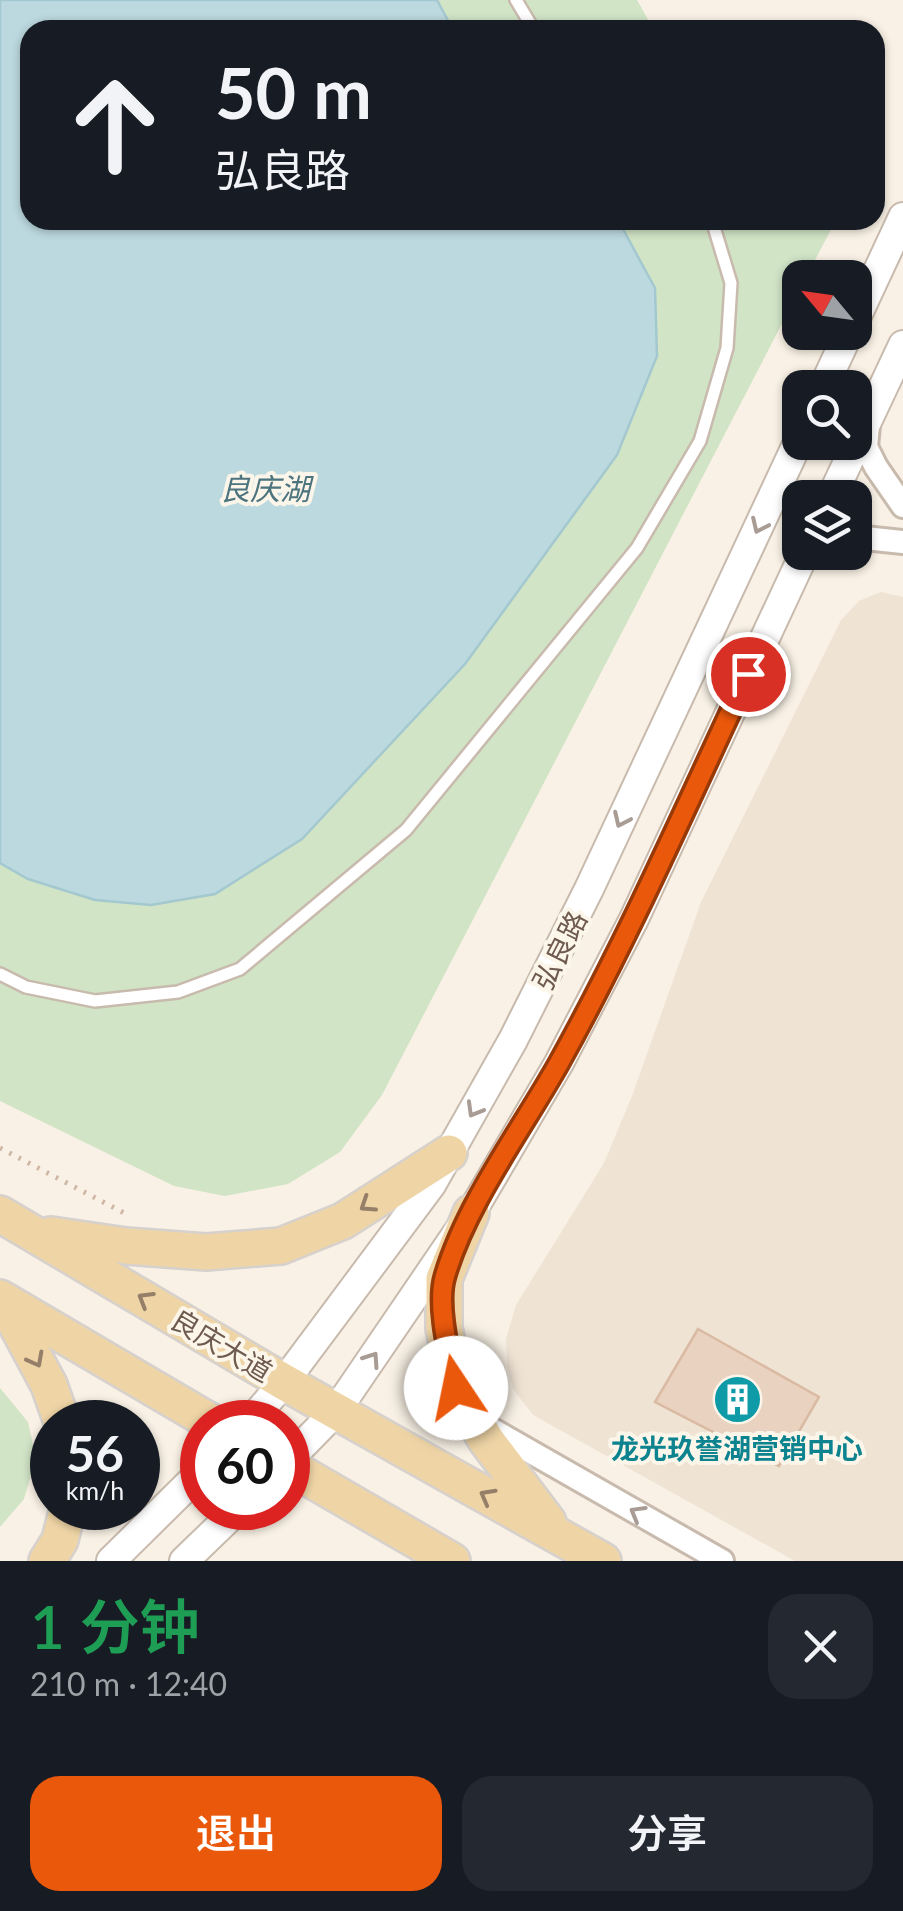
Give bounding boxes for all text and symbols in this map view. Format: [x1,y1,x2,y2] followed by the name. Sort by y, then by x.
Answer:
[215,50,372,134] text: 50 m
[50,60,180,190] icon: ahead
[215,143,350,197] text: 弘良路
[782,260,872,350] north arrow
[782,260,872,570] map controls
[782,370,872,460] button: search
[220,470,314,506] water label: 良庆湖
[782,480,872,570] button: layers
[751,516,771,534] one-way arrow
[706,632,791,717] pin
[721,647,776,702] icon: arrive
[614,810,634,828] one-way arrow
[525,905,593,995] street label: 弘良路
[466,1099,486,1117] one-way arrow
[360,1193,378,1212] one-way arrow
[138,1292,156,1311] one-way arrow
[165,1302,279,1388] street label: 良庆大道
[404,1336,508,1440] position arrow
[23,1349,43,1367] one-way arrow
[360,1351,378,1370] one-way arrow
[711,1374,763,1426] building icon: 龙光玖誉湖营销中心
[180,1400,310,1530] speed limit sign: 60
[66,1423,124,1483] text: 56
[611,1431,863,1465] place label: 龙光玖誉湖营销中心
[66,1475,124,1505] text: km/h
[480,1488,498,1508] one-way arrow
[630,1505,648,1525] one-way arrow
[30,1590,200,1662] text: 1 分钟
[768,1594,873,1699] button: close
[30,1664,227,1703] text: 210 m · 12:40
[30,1776,442,1891] button: 退出
[462,1776,873,1891] button: 分享

